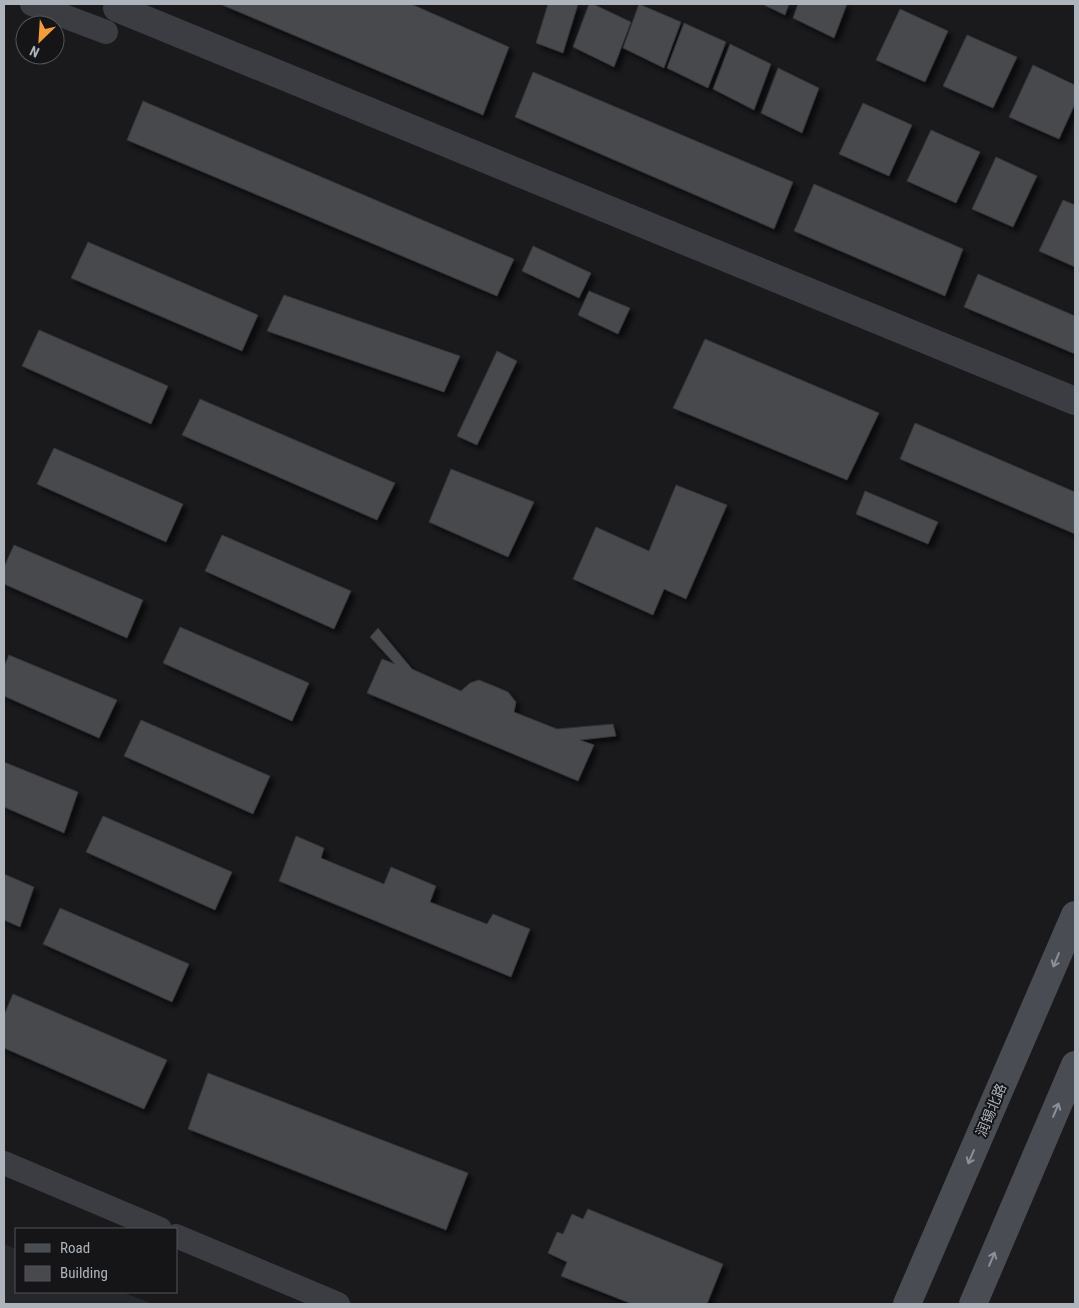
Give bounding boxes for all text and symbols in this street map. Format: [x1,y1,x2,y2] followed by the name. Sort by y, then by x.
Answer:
[15,15,65,65] north arrow
[27,43,42,61] text: N
[1050,952,1060,967] one-way arrow
[973,1081,1009,1139] street label: 润锡北路
[1052,1103,1062,1118] one-way arrow
[965,1149,975,1164] one-way arrow
[15,1228,178,1293] legend
[60,1239,90,1257] text: Road
[988,1252,998,1267] one-way arrow
[60,1264,108,1282] text: Building

